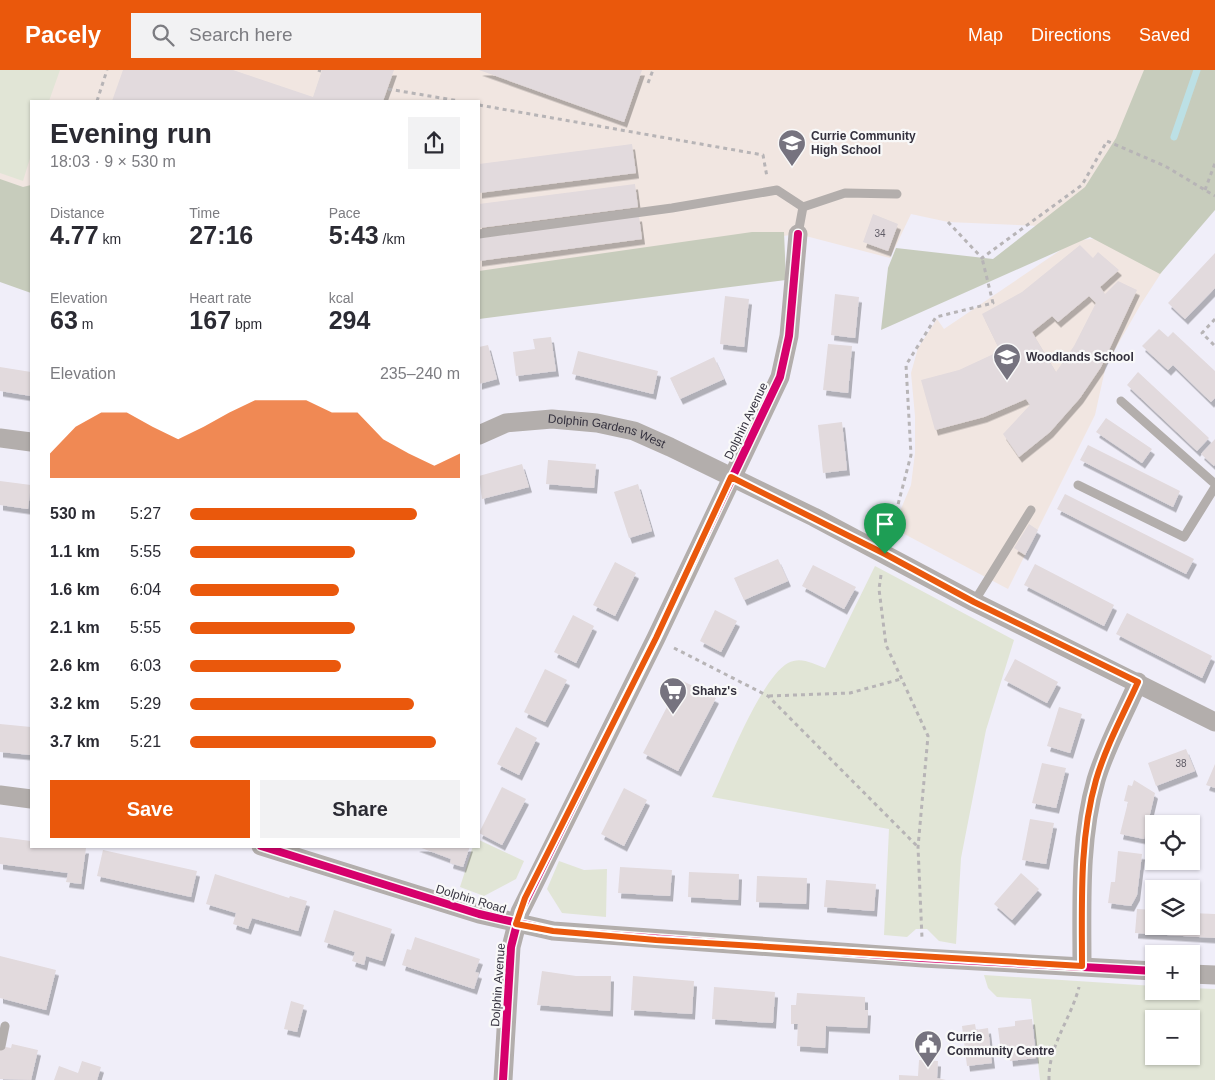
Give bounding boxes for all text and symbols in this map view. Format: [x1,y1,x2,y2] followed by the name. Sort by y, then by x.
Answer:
[131,13,481,58] search box
[25,21,101,48] text: Pacely
[149,21,177,49] icon: search
[189,24,293,45] text: Search here
[968,25,1003,45] text: Map
[1031,25,1111,45] text: Directions
[1139,25,1190,45] text: Saved
[408,117,460,169] button: share
[50,118,212,149] text: Evening run
[777,128,807,167] school or university icon: Currie Community High School
[811,129,916,157] place label: Currie Community High School
[50,153,176,170] text: 18:03 · 9 × 530 m
[50,205,104,221] text: Distance
[189,205,220,221] text: Time
[329,205,361,221] text: Pace
[50,221,99,249] text: 4.77
[189,221,253,249] text: 27:16
[329,221,379,249] text: 5:43
[874,228,886,239] house number: 34
[99,231,121,247] text: km
[379,231,405,247] text: /km
[50,290,108,306] text: Elevation
[189,290,252,306] text: Heart rate
[329,290,354,306] text: kcal
[50,306,78,334] text: 63
[189,306,231,334] text: 167
[329,306,370,334] text: 294
[78,316,93,332] text: m
[231,316,262,332] text: bpm
[992,342,1022,381] school or university icon: Woodlands School
[1026,350,1134,364] place label: Woodlands School
[50,365,116,382] text: Elevation
[380,365,460,382] text: 235–240 m
[721,380,771,462] street label: Dolphin Avenue
[547,412,668,451] street label: Dolphin Gardens West
[864,503,906,554] pin
[50,505,95,522] text: 530 m
[130,505,161,522] text: 5:27
[871,510,899,538] icon: arrive
[50,543,100,560] text: 1.1 km
[130,543,161,560] text: 5:55
[50,581,100,598] text: 1.6 km
[130,581,161,598] text: 6:04
[50,619,100,636] text: 2.1 km
[130,619,161,636] text: 5:55
[50,657,100,674] text: 2.6 km
[130,657,161,674] text: 6:03
[658,676,688,715] supermarket icon: Shahz's
[692,684,737,698] place label: Shahz's
[50,695,100,712] text: 3.2 km
[130,695,161,712] text: 5:29
[50,733,100,750] text: 3.7 km
[130,733,161,750] text: 5:21
[1175,758,1187,769] house number: 38
[50,780,250,838] button: Save
[260,780,460,838] button: Share
[1145,815,1200,1065] map controls
[1145,815,1200,870] button: locate
[1145,880,1200,935] button: layers
[434,882,508,916] street label: Dolphin Road
[488,942,508,1027] street label: Dolphin Avenue
[1145,945,1200,1000] button: +
[1145,1010,1200,1065] button: −
[913,1029,943,1068] public building icon: Currie Community Centre
[947,1030,1055,1058] place label: Currie Community Centre

